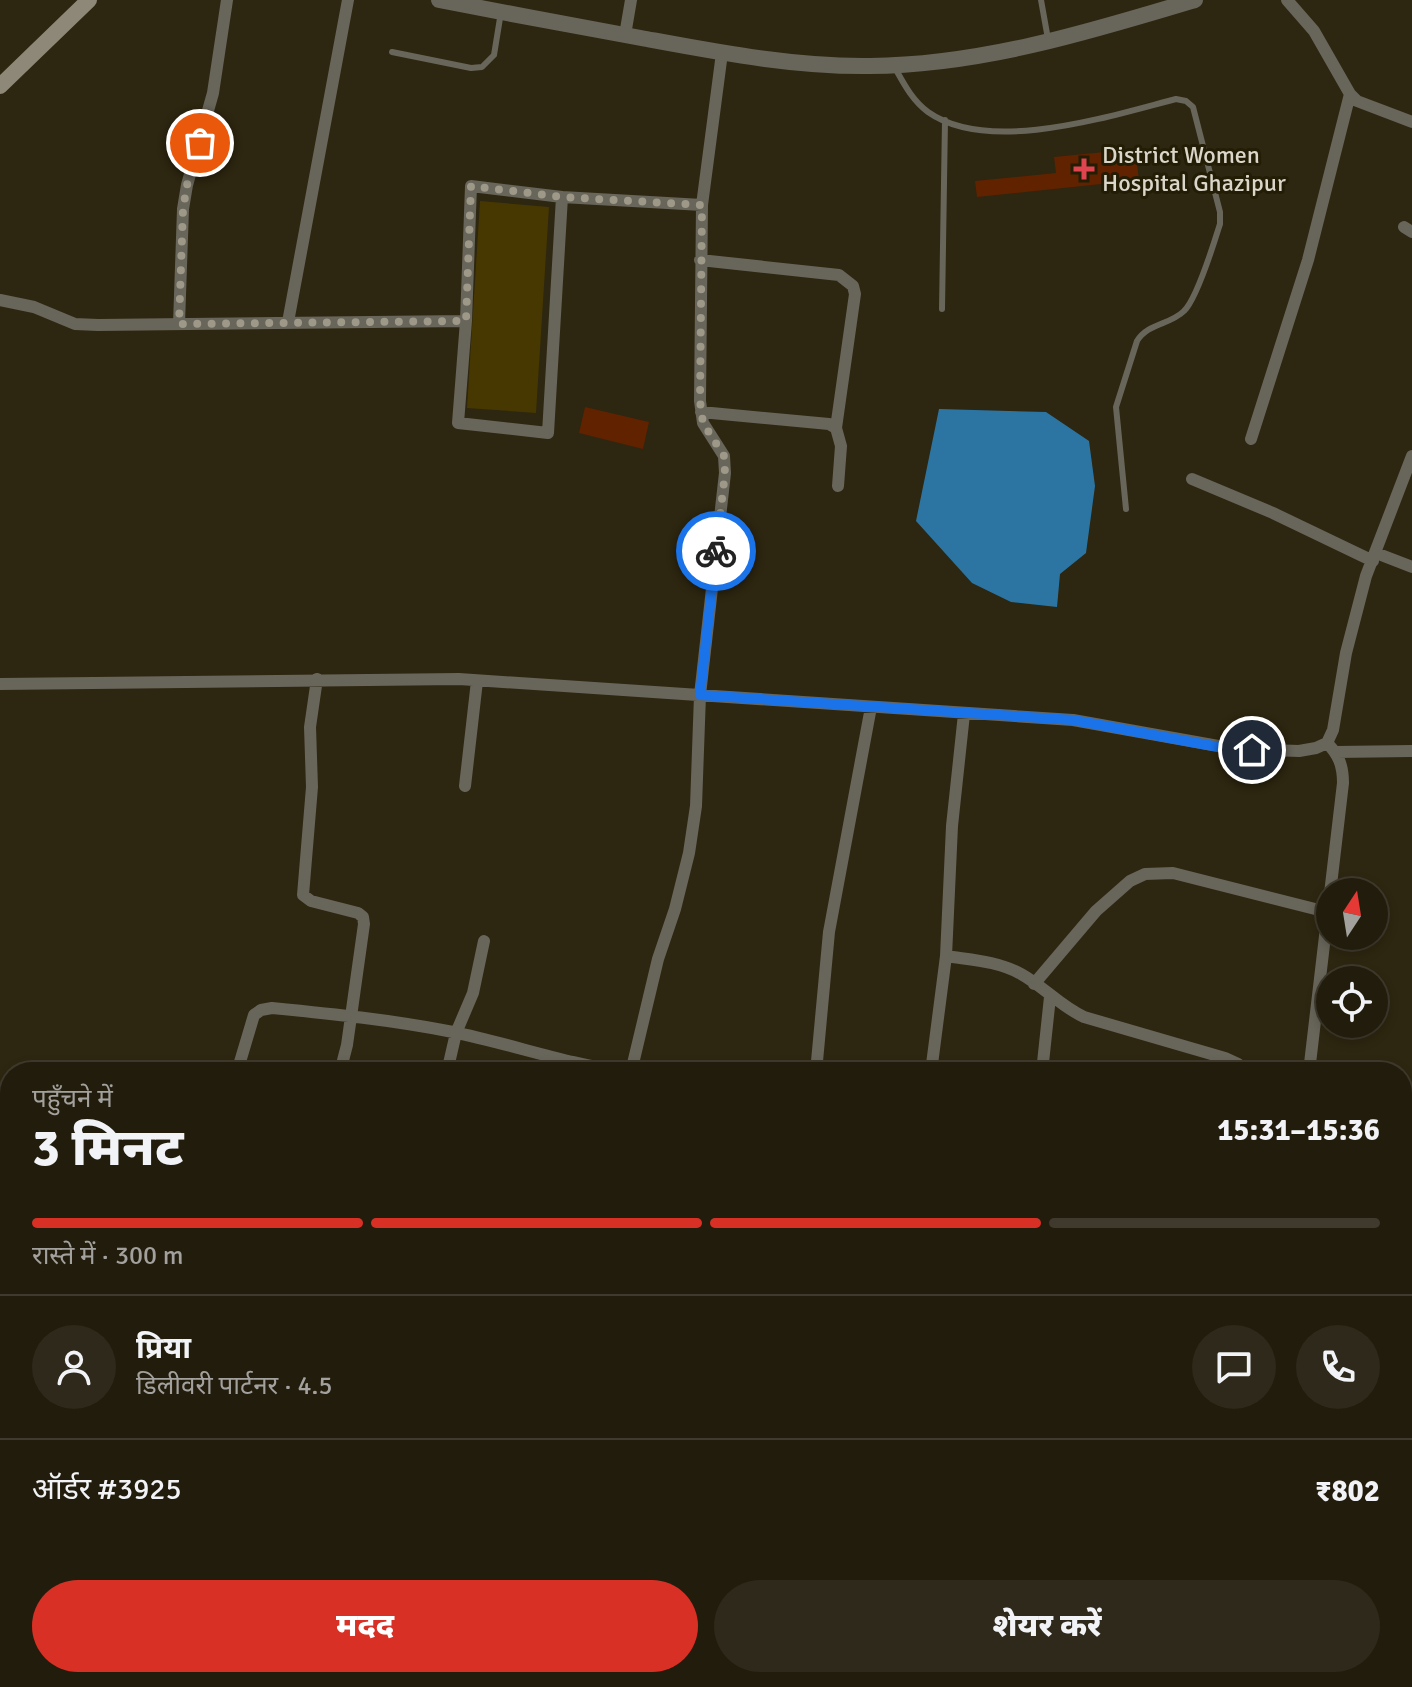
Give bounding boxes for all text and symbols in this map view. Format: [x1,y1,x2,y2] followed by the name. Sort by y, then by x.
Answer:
[166,109,234,177] pin
[178,121,222,165] icon: bag
[1102,140,1286,198] place label: District Women Hospital Ghazipur
[1073,158,1095,180] marker: District Women Hospital Ghazipur
[676,511,756,591] courier
[694,529,738,573] icon: bike
[1218,716,1286,784] pin
[1230,728,1274,772] icon: home
[1316,878,1388,950] north arrow
[1316,878,1388,1038] map controls
[1316,966,1388,1038] button: locate
[32,1083,113,1115] text: पहुँचने में
[1217,1112,1380,1149] text: 15:31–15:36
[32,1116,183,1180] text: 3 मिनट
[32,1240,184,1272] text: रास्ते में · 300 m
[32,1325,116,1409] button: person
[1192,1325,1276,1409] button: chat
[1296,1325,1380,1409] button: phone
[136,1330,191,1367] text: प्रिया
[136,1370,333,1402] text: डिलीवरी पार्टनर · 4.5
[32,1471,182,1508] text: ऑर्डर #3925
[1315,1473,1380,1510] text: ₹802
[32,1580,698,1672] button: मदद
[714,1580,1380,1672] button: शेयर करें

